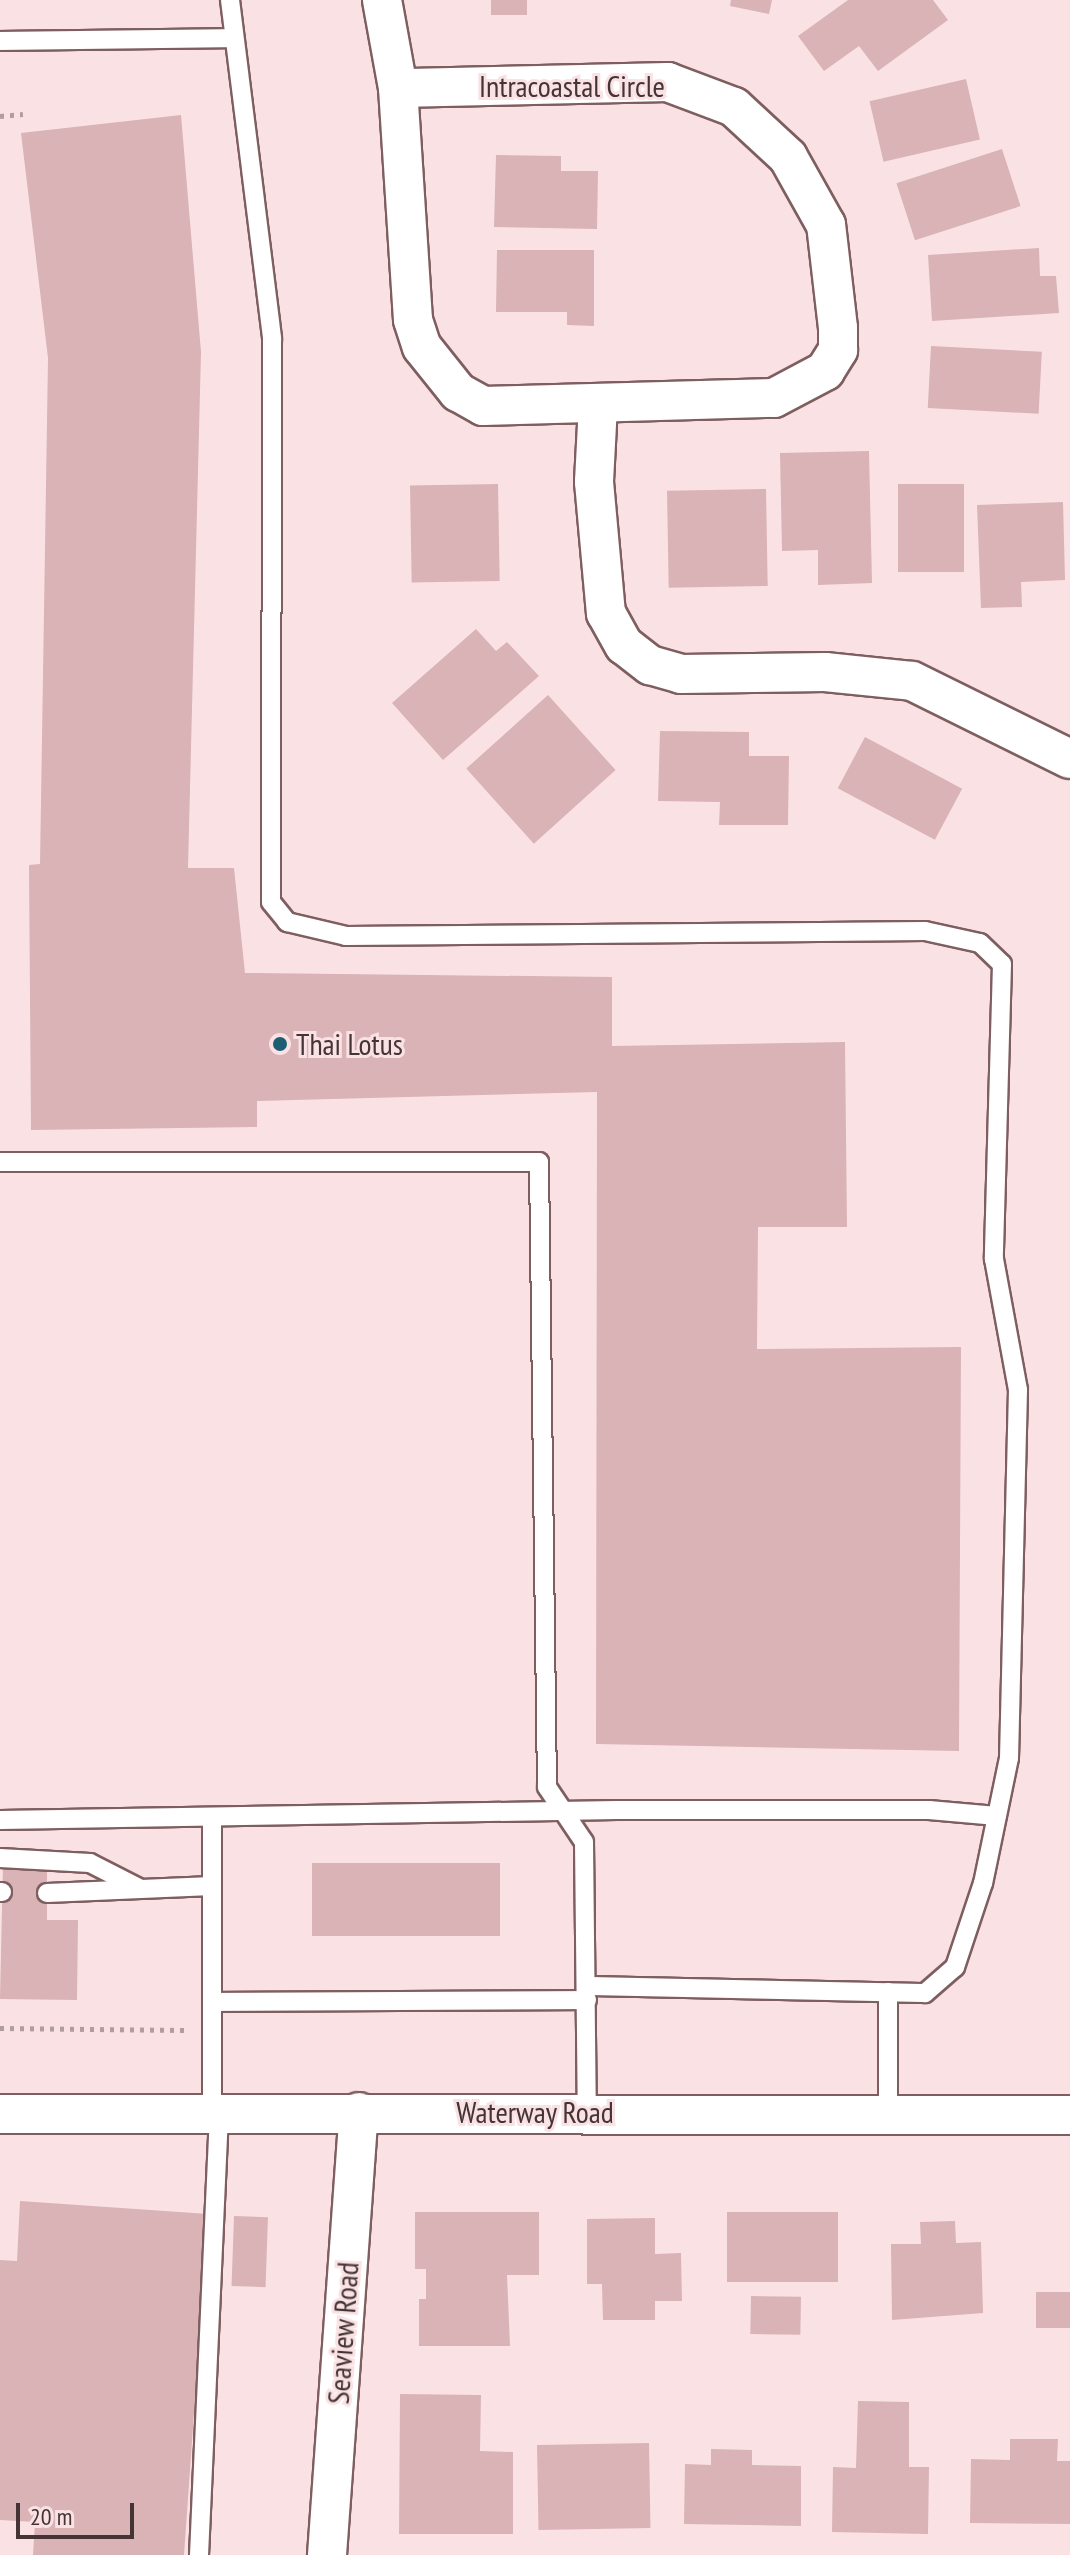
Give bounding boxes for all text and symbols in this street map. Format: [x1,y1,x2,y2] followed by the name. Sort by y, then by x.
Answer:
[479,68,665,104] street label: Intracoastal Circle
[296,1026,403,1062] place label: Thai Lotus
[271,1035,289,1053] marker: Thai Lotus
[456,2094,614,2130] street label: Waterway Road
[320,2261,366,2405] street label: Seaview Road
[20,2487,138,2537] scale bar
[30,2501,72,2532] text: 20 m

